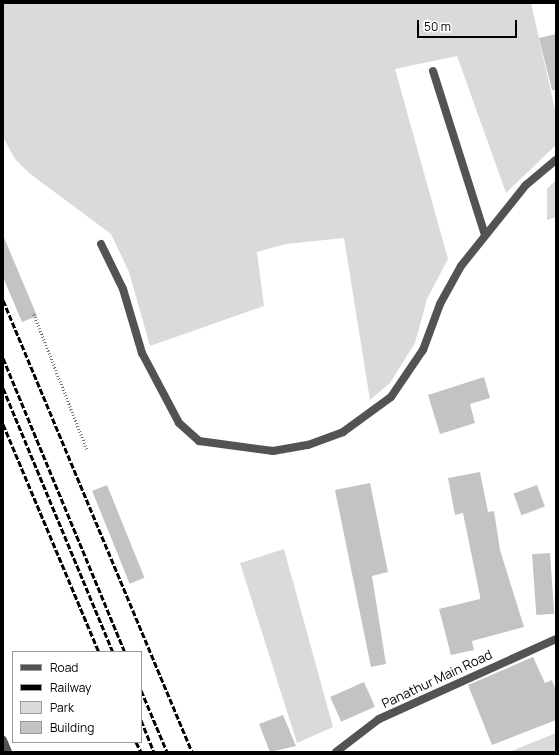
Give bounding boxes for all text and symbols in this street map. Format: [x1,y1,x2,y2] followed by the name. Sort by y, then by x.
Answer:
[419,12,519,38] scale bar
[424,18,451,35] text: 50 m
[379,647,495,711] street label: Panathur Main Road
[12,651,142,743] legend
[50,659,78,676] text: Road
[50,679,91,696] text: Railway
[50,699,74,716] text: Park
[50,719,94,736] text: Building

